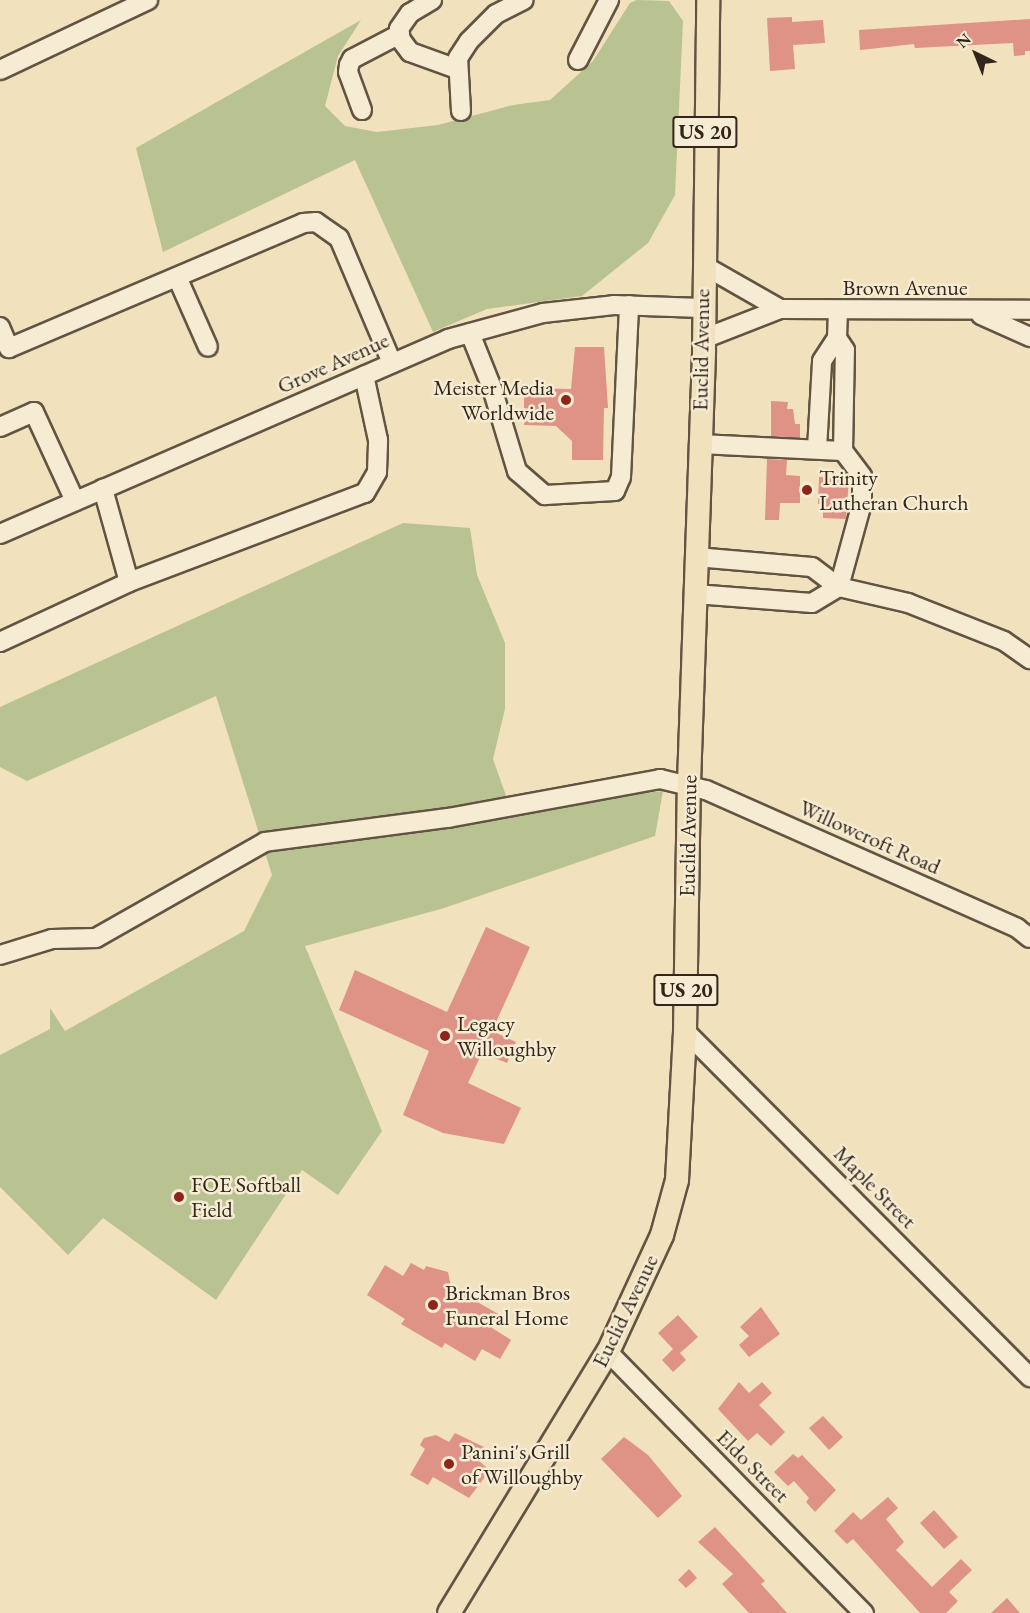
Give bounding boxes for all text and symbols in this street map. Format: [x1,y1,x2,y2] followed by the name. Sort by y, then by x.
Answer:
[946,24,1006,84] north arrow
[951,28,975,53] text: N
[672,114,738,150] road number: US 20
[842,275,968,301] street label: Brown Avenue
[687,289,715,411] street label: Euclid Avenue
[273,327,393,399] street label: Grove Avenue
[433,374,554,426] place label: Meister Media Worldwide
[559,393,573,407] marker: Meister Media Worldwide
[819,464,969,516] place label: Trinity Lutheran Church
[800,483,814,497] marker: Trinity Lutheran Church
[674,775,702,897] street label: Euclid Avenue
[795,794,945,880] street label: Willowcroft Road
[653,972,719,1008] road number: US 20
[457,1010,556,1062] place label: Legacy Willoughby
[438,1029,452,1043] marker: Legacy Willoughby
[828,1140,922,1234] street label: Maple Street
[191,1171,301,1222] place label: FOE Softball Field
[172,1190,186,1204] marker: FOE Softball Field
[586,1250,664,1372] street label: Euclid Avenue
[445,1279,570,1330] place label: Brickman Bros Funeral Home
[426,1298,440,1312] marker: Brickman Bros Funeral Home
[711,1424,795,1508] street label: Eldo Street
[461,1438,583,1490] place label: Panini's Grill of Willoughby
[442,1457,456,1471] marker: Panini's Grill of Willoughby

